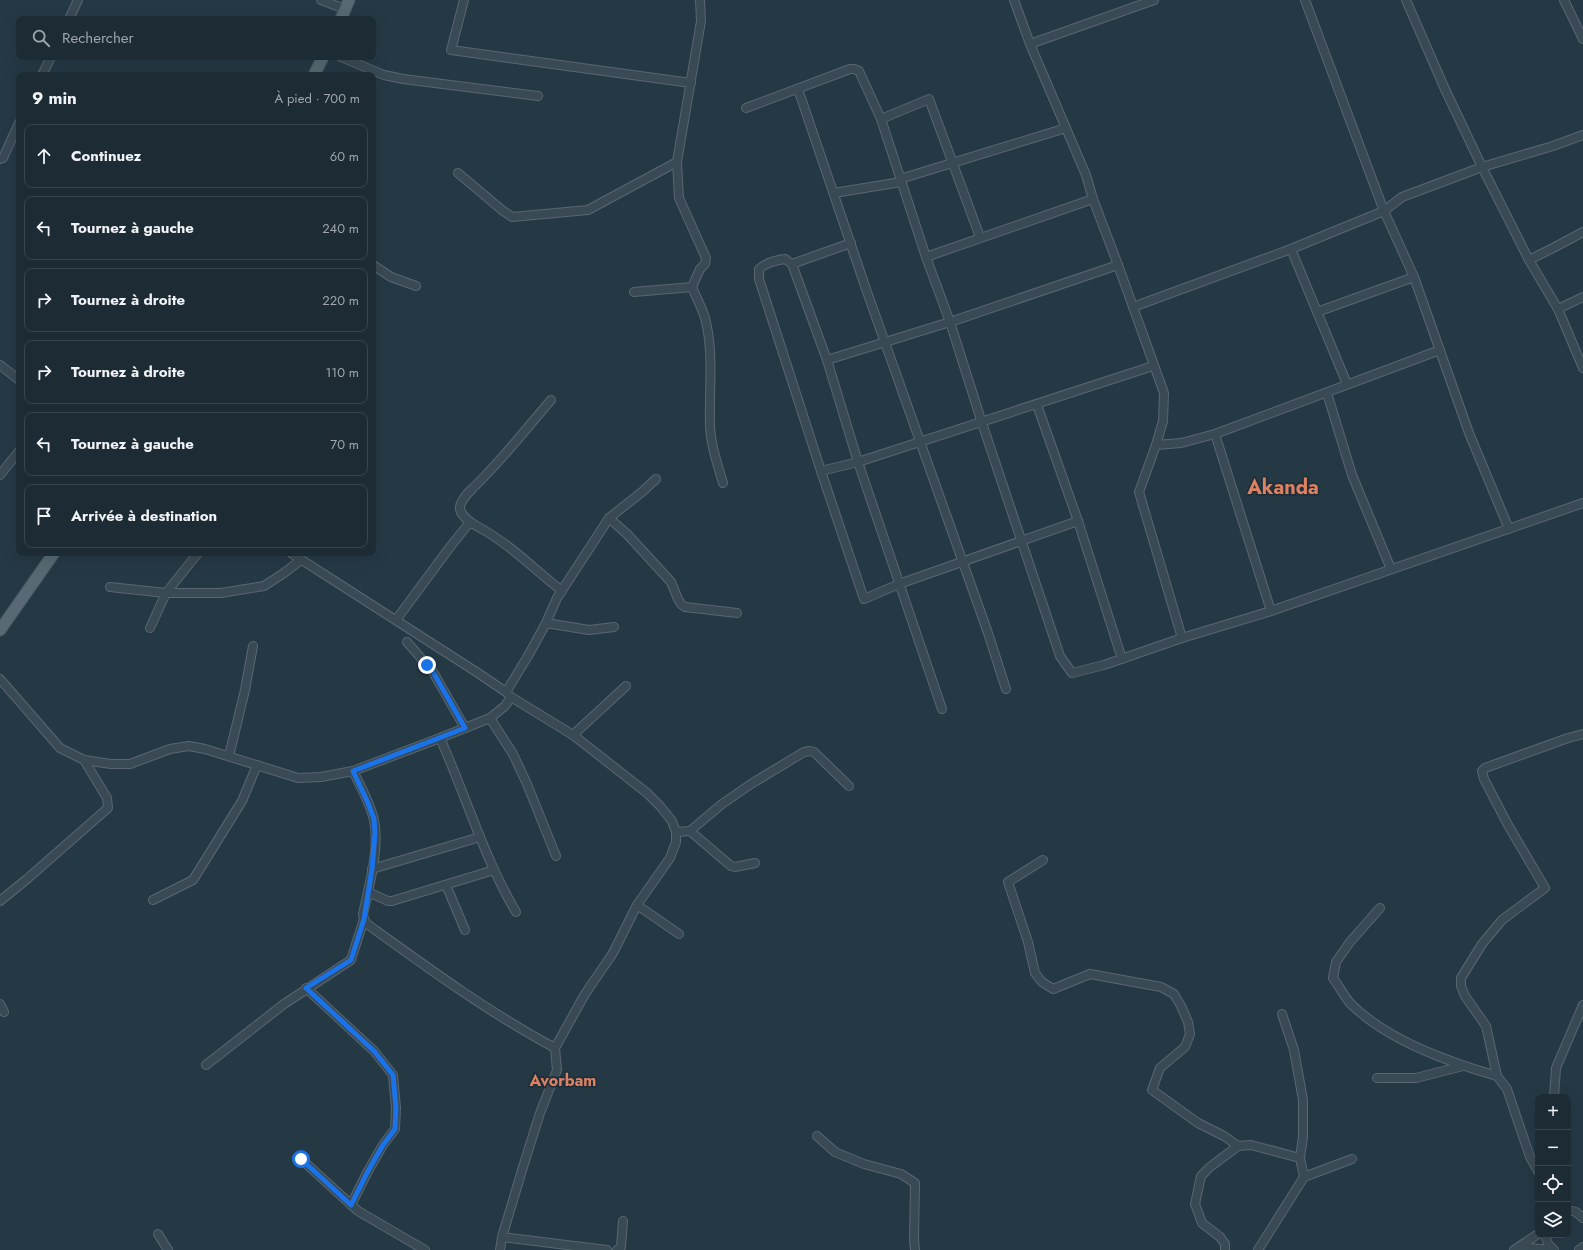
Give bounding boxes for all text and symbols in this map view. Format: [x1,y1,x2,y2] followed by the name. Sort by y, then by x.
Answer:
[16,16,376,60] search box
[30,27,52,49] icon: search
[62,27,134,49] text: Rechercher
[32,86,77,110] text: 9 min
[274,89,360,108] text: À pied · 700 m
[33,145,55,167] icon: ahead
[71,145,141,167] text: Continuez
[330,147,359,166] text: 60 m
[33,217,55,239] icon: left
[71,217,194,239] text: Tournez à gauche
[322,219,359,238] text: 240 m
[33,289,55,311] icon: right
[71,289,185,311] text: Tournez à droite
[322,291,359,310] text: 220 m
[33,361,55,383] icon: right
[71,361,185,383] text: Tournez à droite
[325,363,359,382] text: 110 m
[33,433,55,455] icon: left
[71,433,194,455] text: Tournez à gauche
[330,435,359,454] text: 70 m
[1246,473,1319,502] district label: Akanda
[33,505,55,527] icon: arrive
[71,505,217,527] text: Arrivée à destination
[418,656,436,674] route end
[529,1069,596,1092] district label: Avorbam
[1535,1094,1571,1238] map controls
[1535,1094,1571,1130] button: +
[1535,1130,1571,1166] button: −
[292,1150,310,1168] route start
[1535,1166,1571,1202] button: locate
[1535,1202,1571,1238] button: layers

